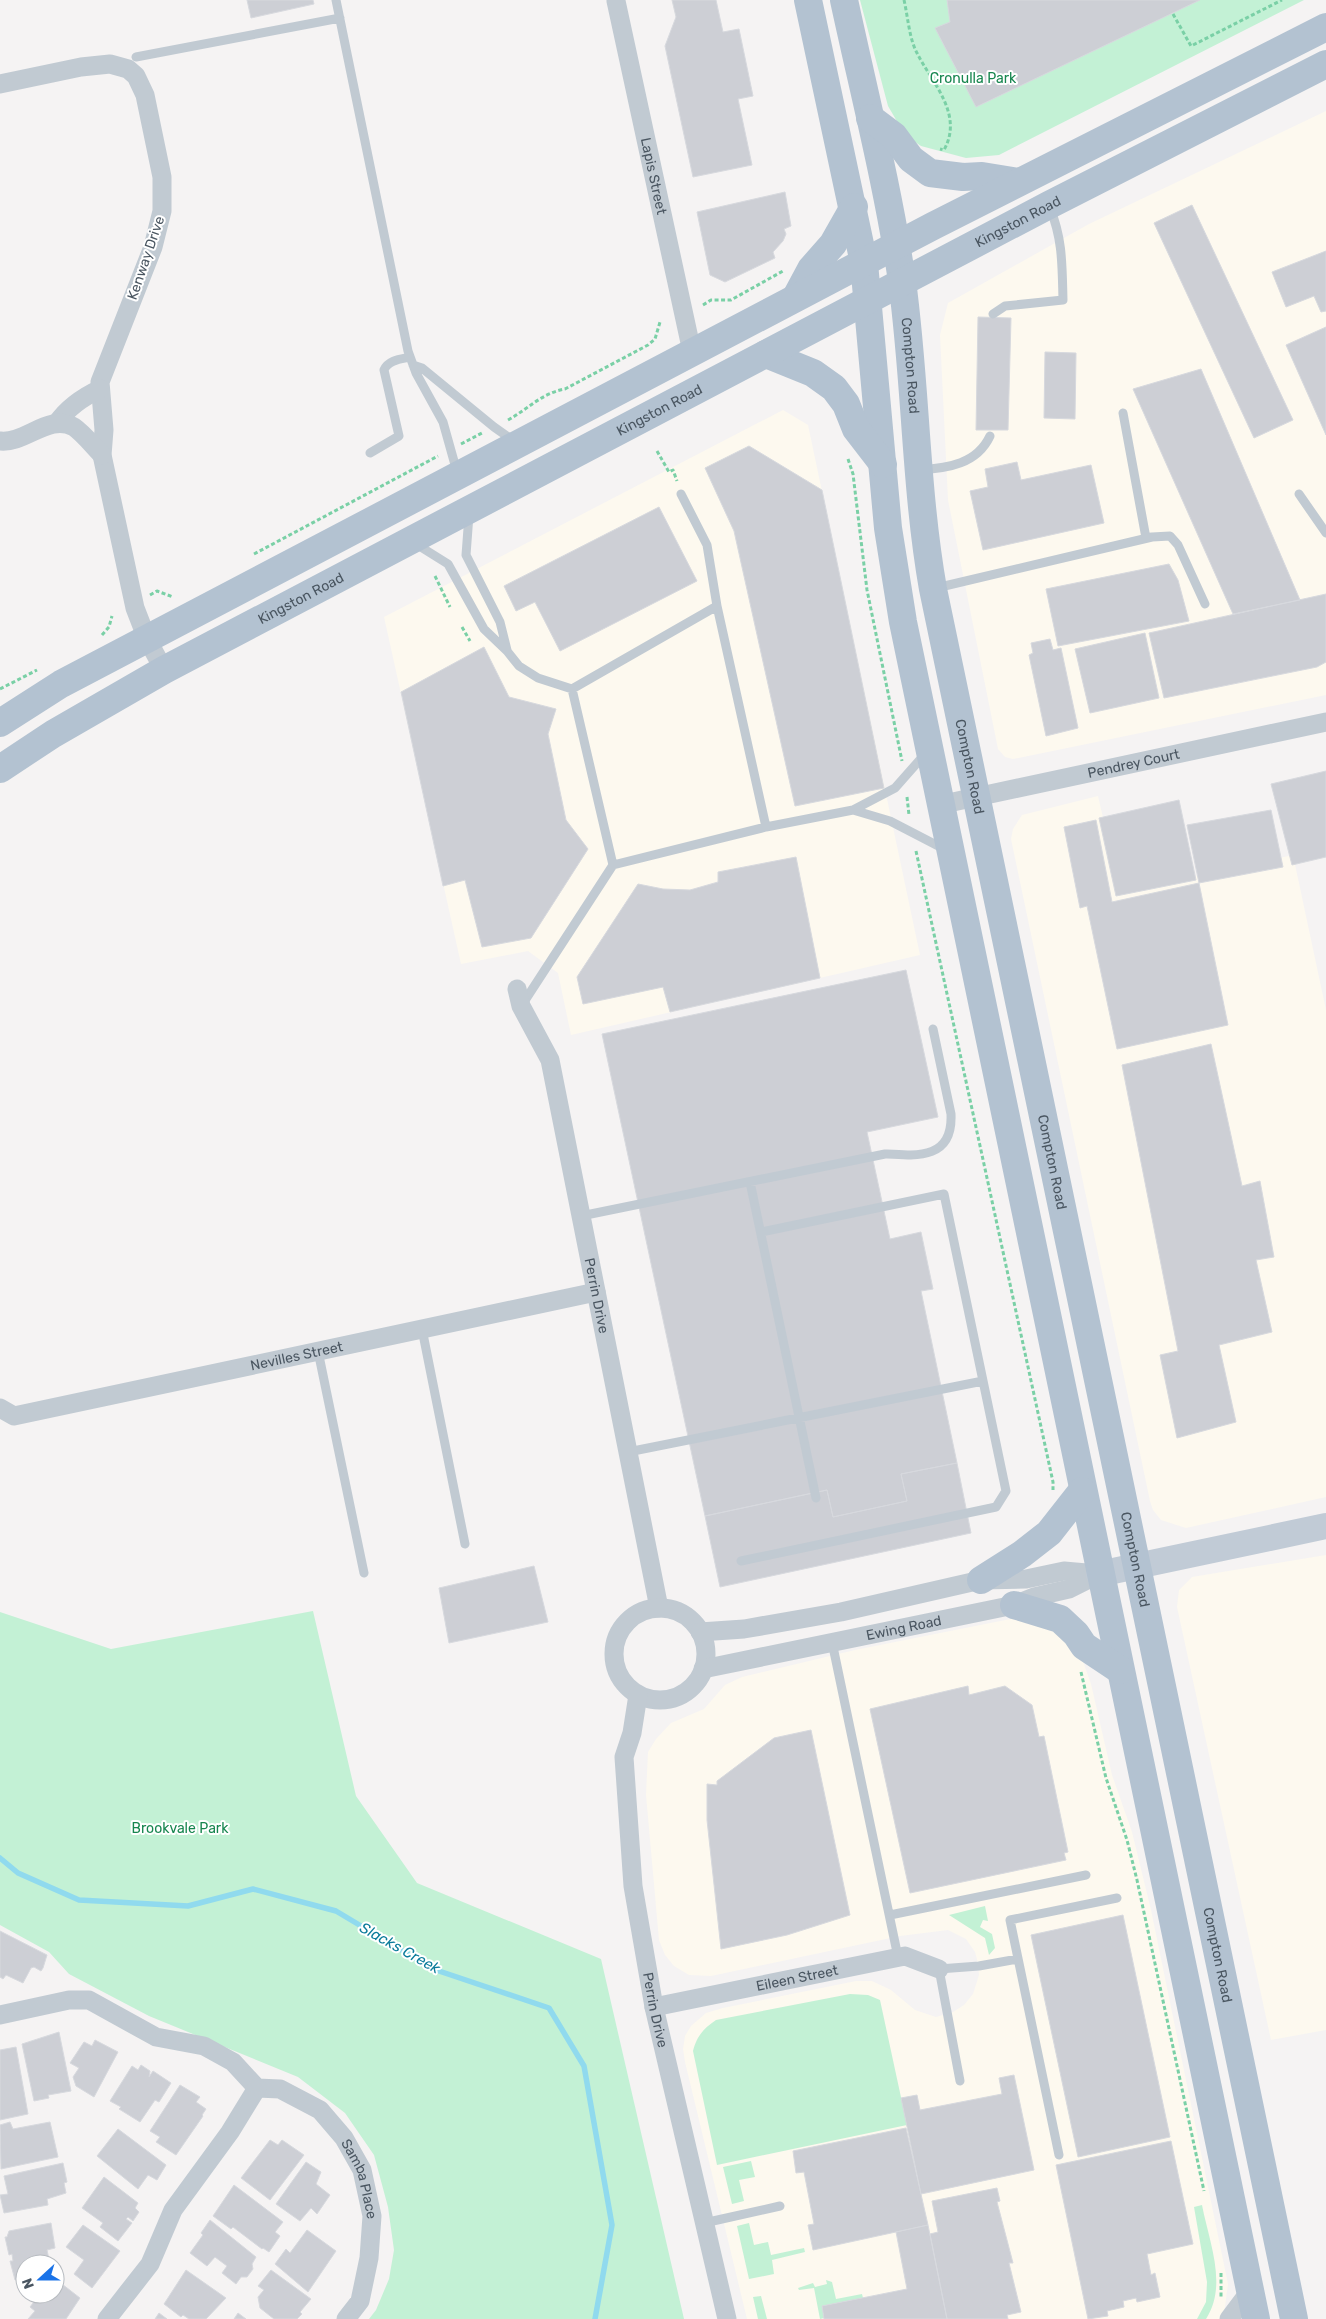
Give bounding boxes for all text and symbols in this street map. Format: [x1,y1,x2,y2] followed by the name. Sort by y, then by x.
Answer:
[930,70,1017,87] park label: Cronulla Park
[637,136,671,217] street label: Lapis Street
[972,192,1063,251] street label: Kingston Road
[124,214,168,302] street label: Kenway Drive
[898,316,923,414] street label: Compton Road
[613,380,705,439] street label: Kingston Road
[255,569,346,628] street label: Kingston Road
[952,717,988,816] street label: Compton Road
[1086,745,1182,781] street label: Pendrey Court
[1034,1113,1071,1211] street label: Compton Road
[581,1256,613,1335] street label: Perrin Drive
[249,1338,345,1374] street label: Nevilles Street
[1117,1510,1154,1609] street label: Compton Road
[865,1612,943,1644] street label: Ewing Road
[132,1820,229,1837] park label: Brookvale Park
[1200,1906,1236,2004] street label: Compton Road
[357,1919,444,1978] water label: Slacks Creek
[755,1961,840,1995] street label: Eileen Street
[640,1971,672,2049] street label: Perrin Drive
[338,2136,381,2221] street label: Samba Place
[15,2254,65,2304] north arrow
[19,2276,38,2291] text: N

